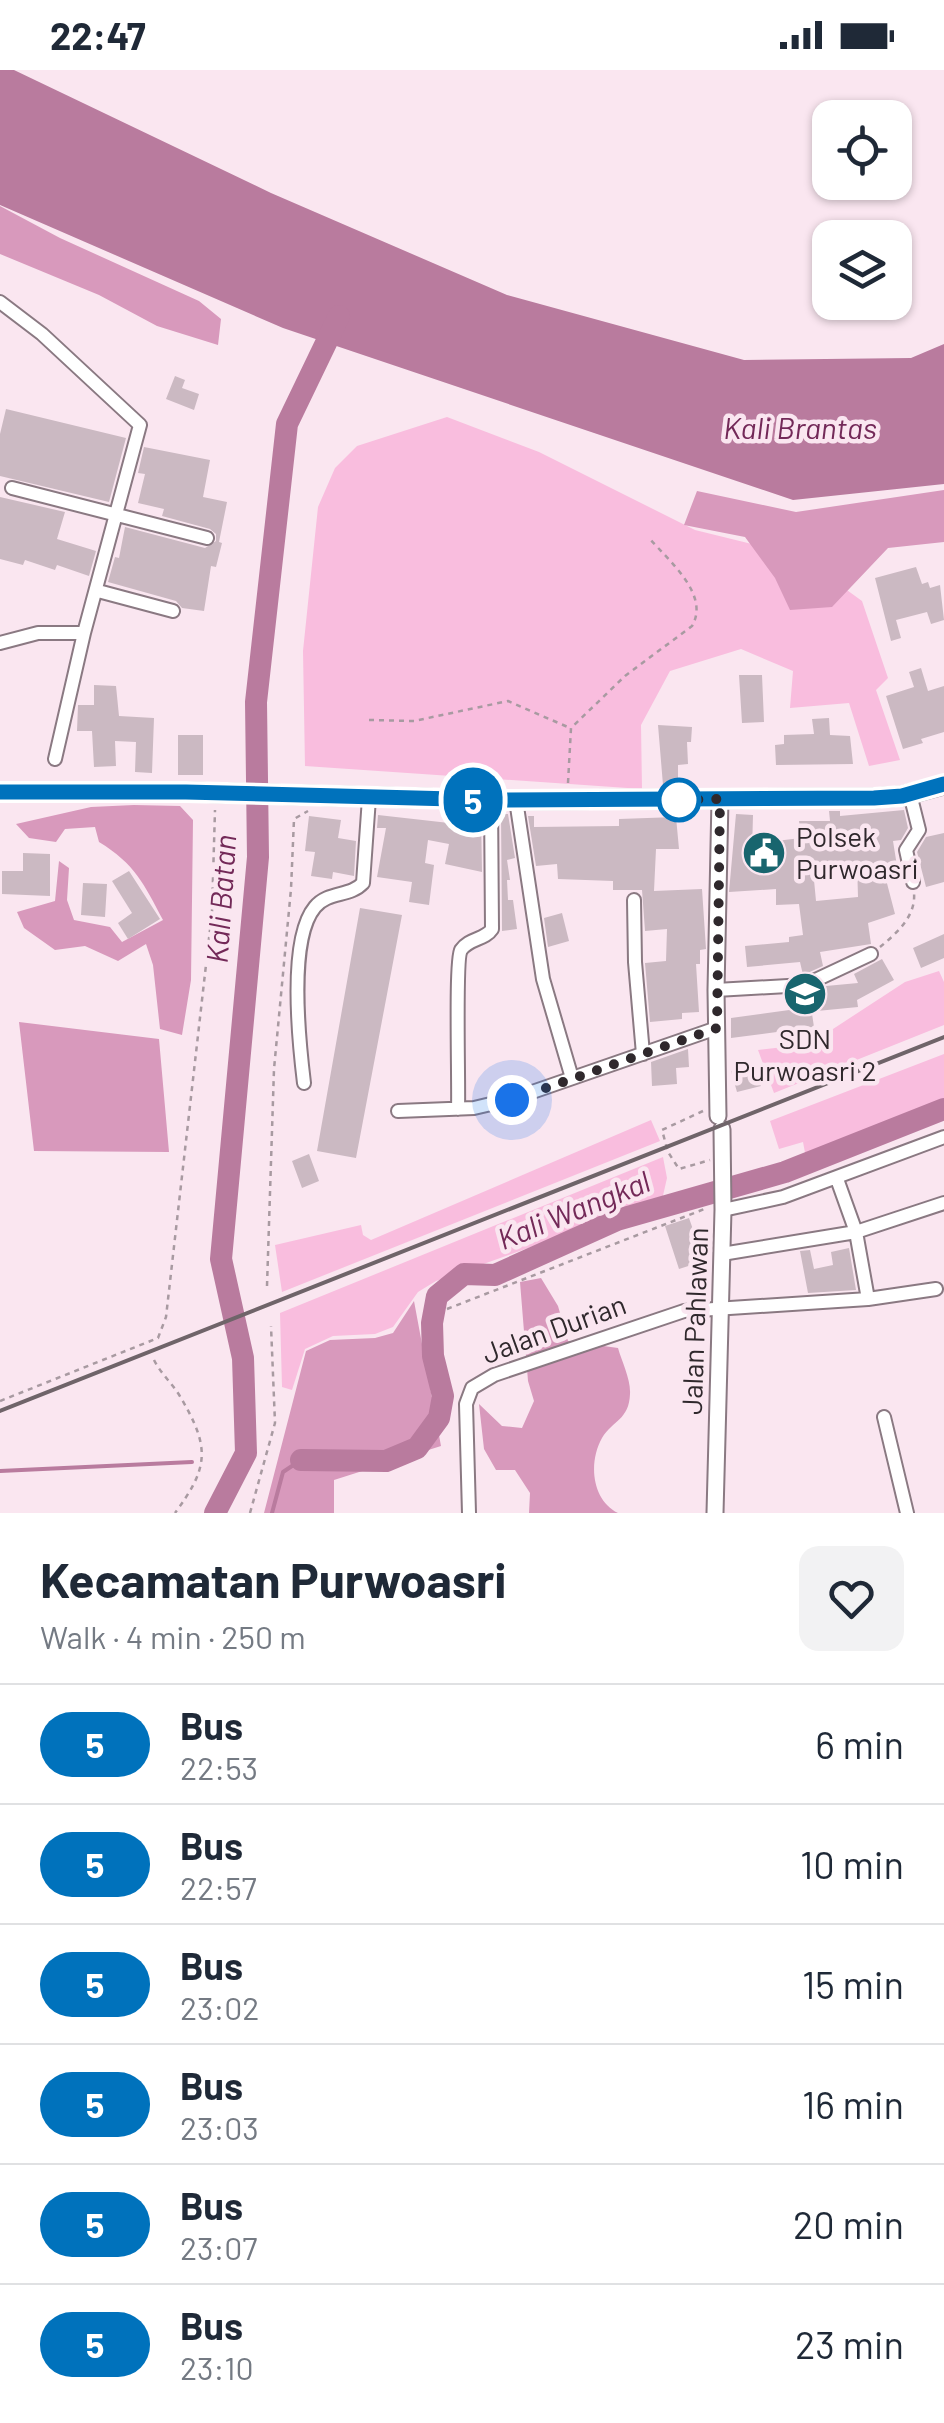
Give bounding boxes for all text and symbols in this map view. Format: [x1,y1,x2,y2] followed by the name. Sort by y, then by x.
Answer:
[50,12,146,58] text: 22:47
[812,100,912,320] map controls
[812,100,912,200] button: locate
[812,220,912,320] button: layers
[723,409,877,445] water label: Kali Brantas
[440,768,506,832] line badge: 5
[464,779,482,821] text: 5
[658,779,700,821] unlabelled marker
[796,819,919,885] place label: Polsek Purwoasri
[741,830,787,876] public building icon: Polsek Purwoasri
[198,833,242,964] water label: Kali Batan
[782,971,828,1017] school or university icon: SDN Purwoasri 2
[733,1021,877,1087] place label: SDN Purwoasri 2
[487,1075,537,1125] your location
[492,1162,655,1256] water label: Kali Wangkal
[674,1227,714,1415] street label: Jalan Pahlawan
[477,1286,630,1370] street label: Jalan Durian
[799,1546,904,1651] button: heart
[40,1550,507,1608] text: Kecamatan Purwoasri
[40,1617,306,1655] text: Walk · 4 min · 250 m
[180,1702,243,1748] text: Bus
[815,1721,904,1767] text: 6 min
[86,1723,104,1765] text: 5
[180,1748,258,1786] text: 22:53
[180,1822,243,1868] text: Bus
[800,1841,904,1887] text: 10 min
[86,1843,104,1885] text: 5
[180,1868,257,1906] text: 22:57
[180,1942,243,1988] text: Bus
[802,1961,904,2007] text: 15 min
[86,1963,104,2005] text: 5
[180,1988,260,2026] text: 23:02
[180,2062,243,2108] text: Bus
[802,2081,904,2127] text: 16 min
[86,2083,104,2125] text: 5
[180,2108,259,2146] text: 23:03
[180,2182,243,2228] text: Bus
[793,2201,904,2247] text: 20 min
[86,2203,104,2245] text: 5
[180,2228,258,2266] text: 23:07
[180,2302,243,2348] text: Bus
[795,2321,904,2367] text: 23 min
[86,2323,104,2365] text: 5
[180,2348,254,2386] text: 23:10

